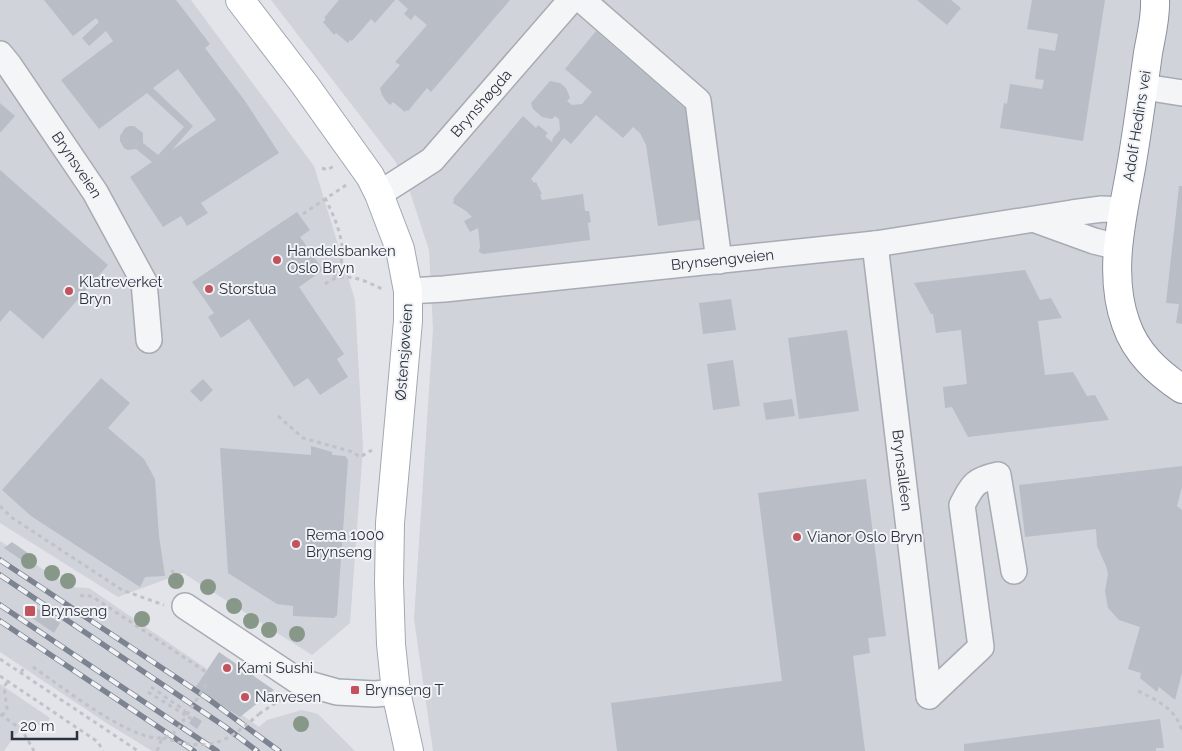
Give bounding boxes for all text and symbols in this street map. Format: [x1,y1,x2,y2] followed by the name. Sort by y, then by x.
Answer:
[447,66,516,141] street label: Brynshøgda
[1119,69,1155,183] street label: Adolf Hedins vei
[48,128,106,201] street label: Brynsveien
[287,242,396,277] place label: Handelsbanken Oslo Bryn
[670,246,775,274] street label: Brynsengveien
[271,254,283,266] marker: Handelsbanken Oslo Bryn
[79,273,163,308] place label: Klatreverket Bryn
[219,280,276,298] place label: Storstua
[203,283,215,295] marker: Storstua
[63,285,75,297] marker: Klatreverket Bryn
[392,303,416,401] street label: Østensjøveien
[888,429,916,512] street label: Brynsalléen
[306,526,384,561] place label: Rema 1000 Brynseng
[807,528,923,546] place label: Vianor Oslo Bryn
[791,531,803,543] marker: Vianor Oslo Bryn
[290,538,302,550] marker: Rema 1000 Brynseng
[41,602,107,620] place label: Brynseng
[23,604,37,618] marker: Brynseng
[237,659,313,677] place label: Kami Sushi
[221,662,233,674] marker: Kami Sushi
[365,681,444,699] place label: Brynseng T
[349,684,361,696] marker: Brynseng T
[255,688,321,706] place label: Narvesen
[239,691,251,703] marker: Narvesen
[12,708,78,740] scale bar
[20,717,55,735] text: 20 m

